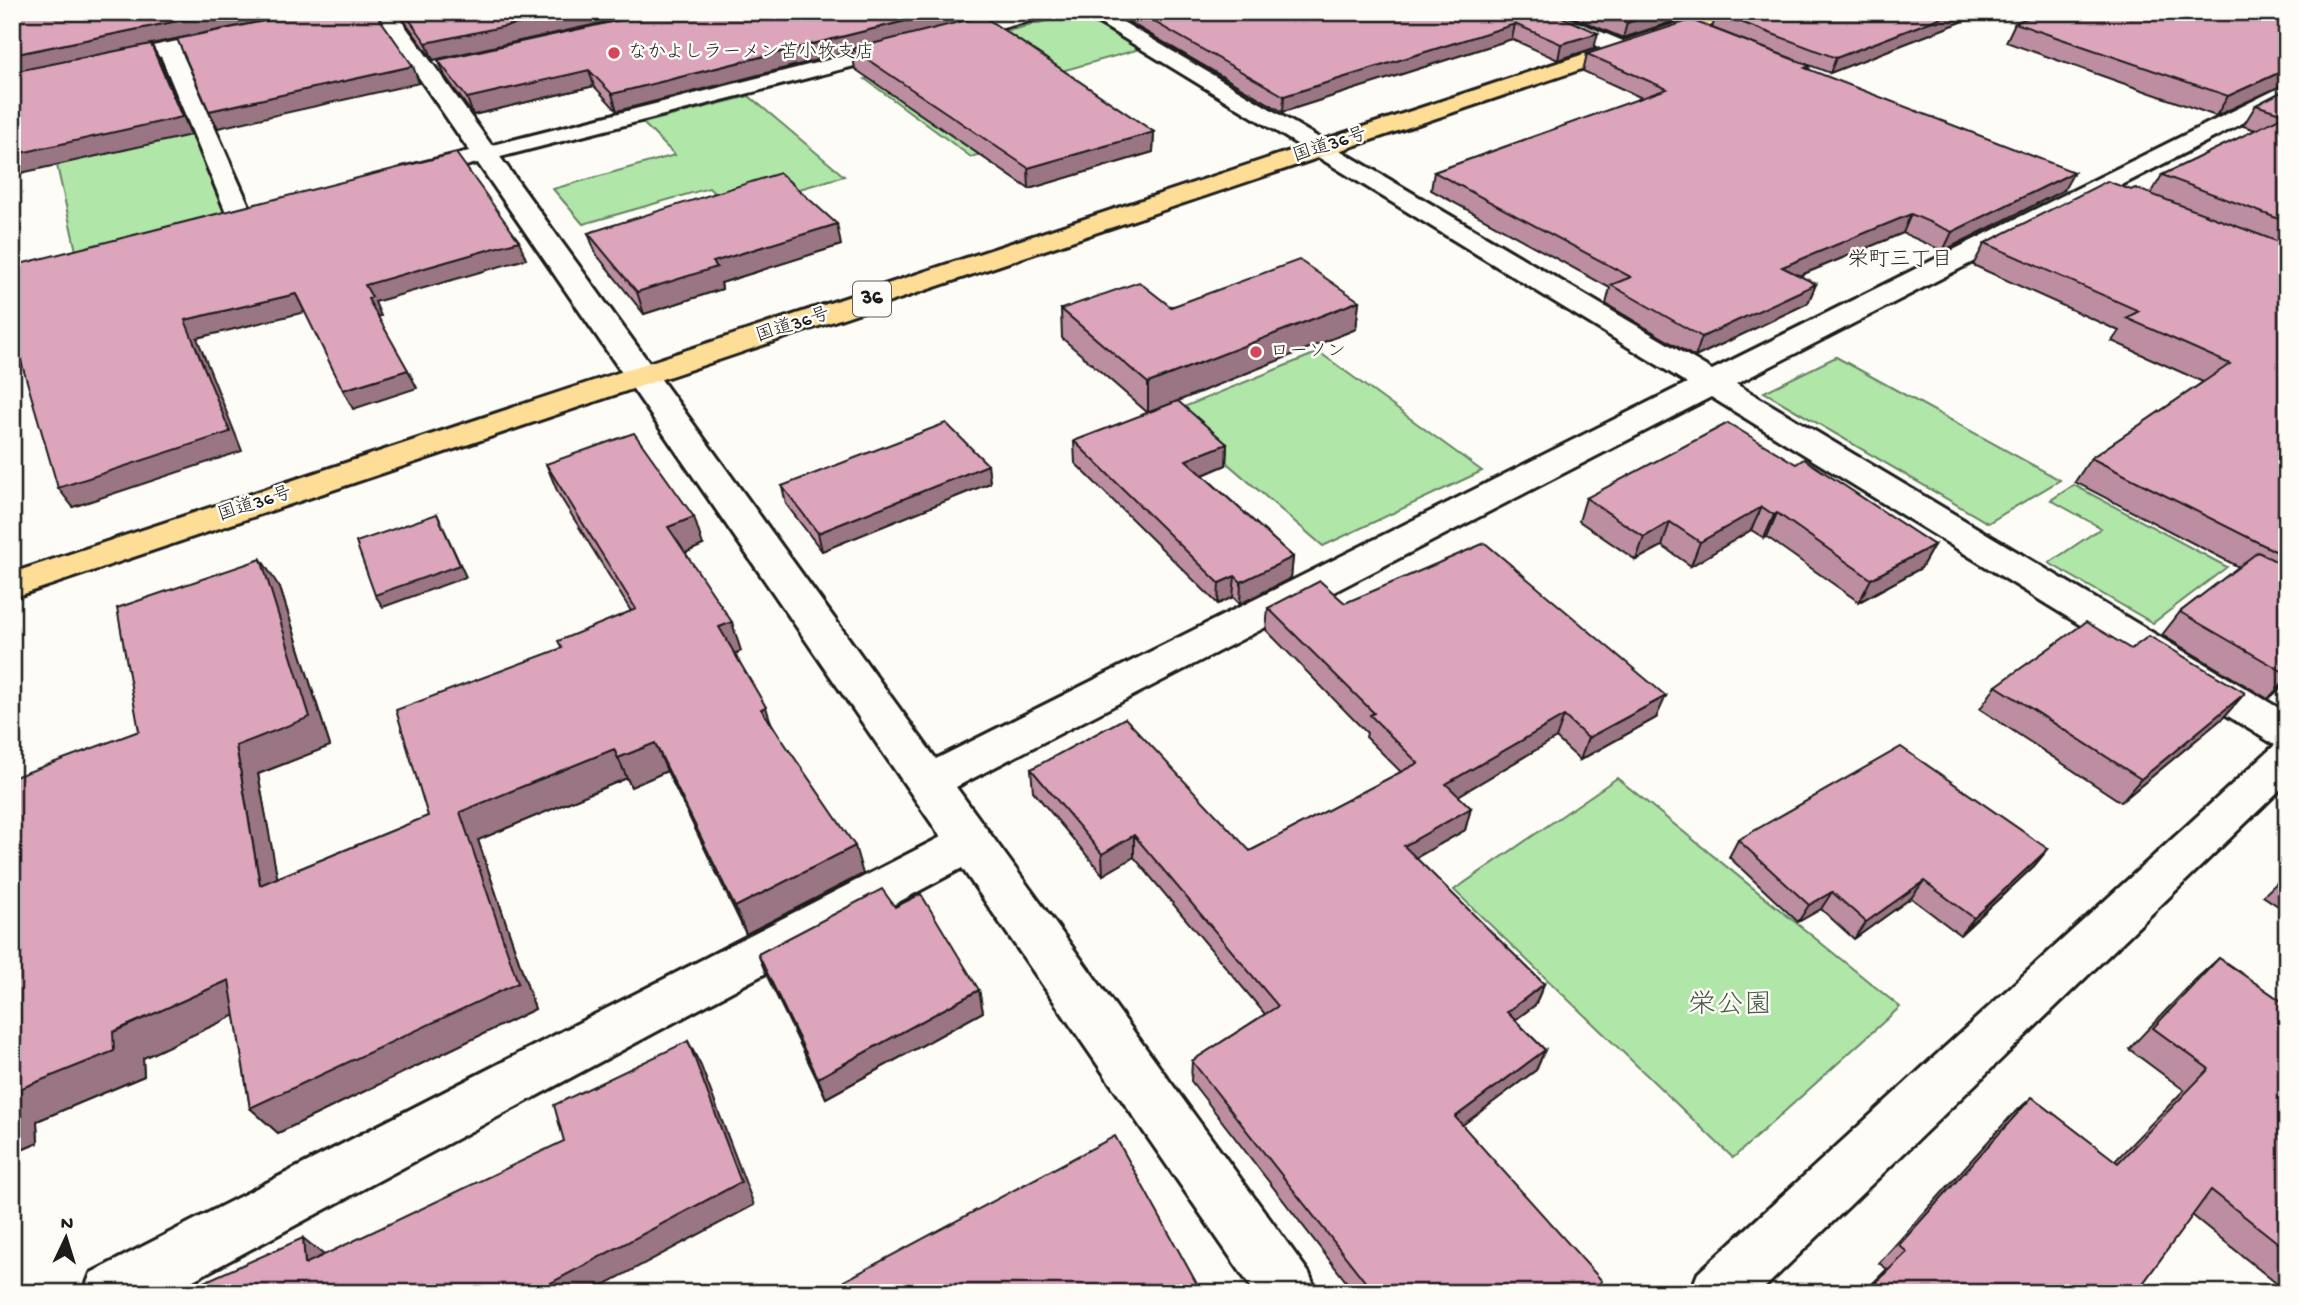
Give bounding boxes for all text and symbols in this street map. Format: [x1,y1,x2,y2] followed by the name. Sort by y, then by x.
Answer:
[628,41,874,65] place label: なかよしラーメン苫小牧支店
[606,45,622,61] marker: なかよしラーメン苫小牧支店
[1290,122,1370,169] street label: 国道36号
[1848,248,1953,274] district label: 栄町三丁目
[853,282,891,316] road number: 36
[753,302,833,349] street label: 国道36号
[1270,341,1346,364] place label: ローソン
[1248,344,1264,360] marker: ローソン
[215,481,295,528] street label: 国道36号
[1688,990,1772,1023] park label: 栄公園
[32,1204,102,1274] north arrow
[60,1213,74,1236] text: N

